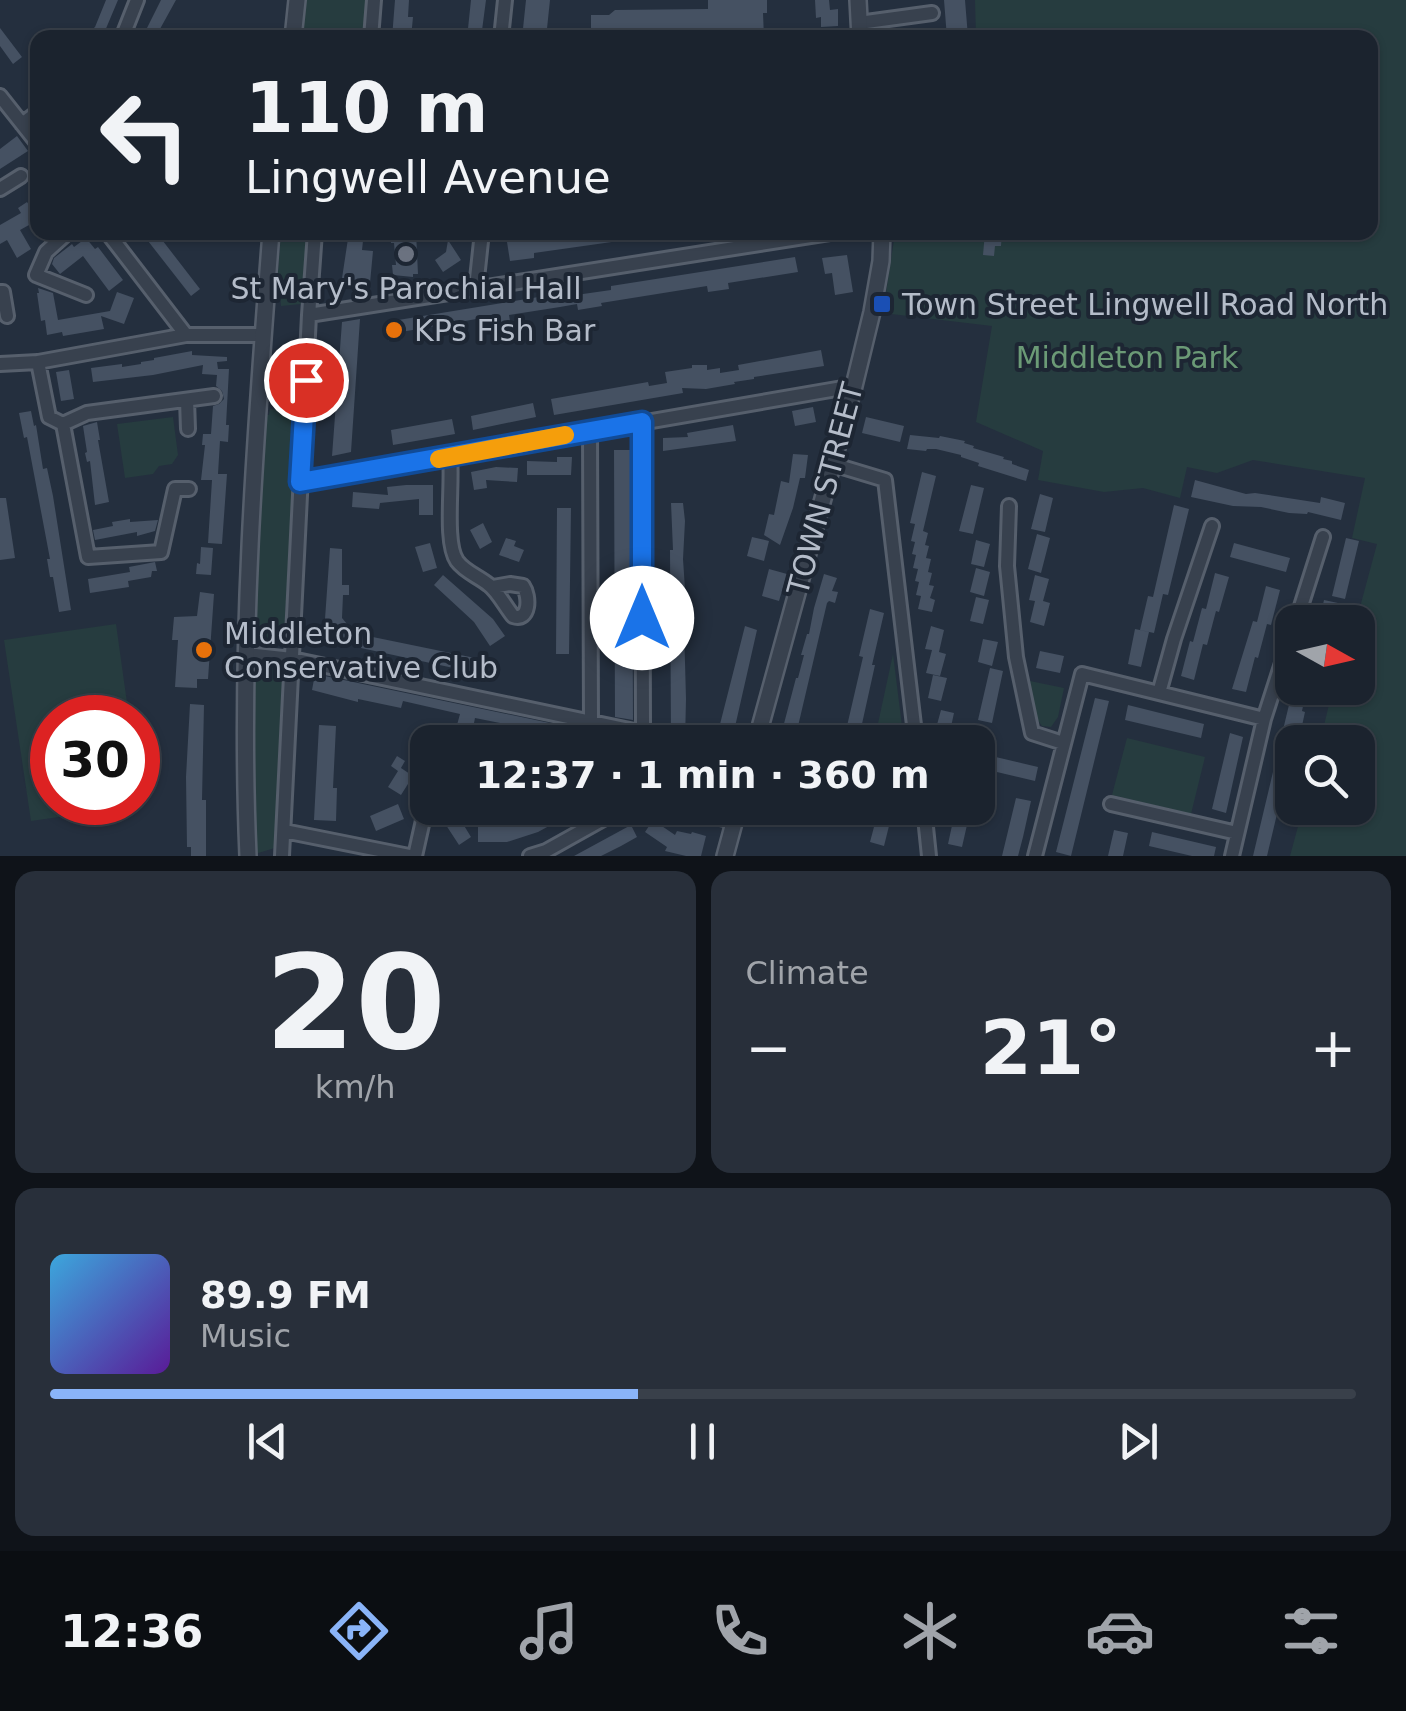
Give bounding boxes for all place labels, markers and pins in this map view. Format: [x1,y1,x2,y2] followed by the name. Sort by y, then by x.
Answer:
[395,243,417,265] marker: St Mary's Parochial Hall
[231,271,581,306] place label: St Mary's Parochial Hall
[901,287,1388,322] place label: Town Street Lingwell Road North
[871,293,893,315] marker: Town Street Lingwell Road North
[414,313,596,348] place label: KPs Fish Bar
[383,319,405,341] marker: KPs Fish Bar
[264,338,349,423] pin
[224,616,498,685] place label: Middleton Conservative Club
[193,639,215,661] marker: Middleton Conservative Club

